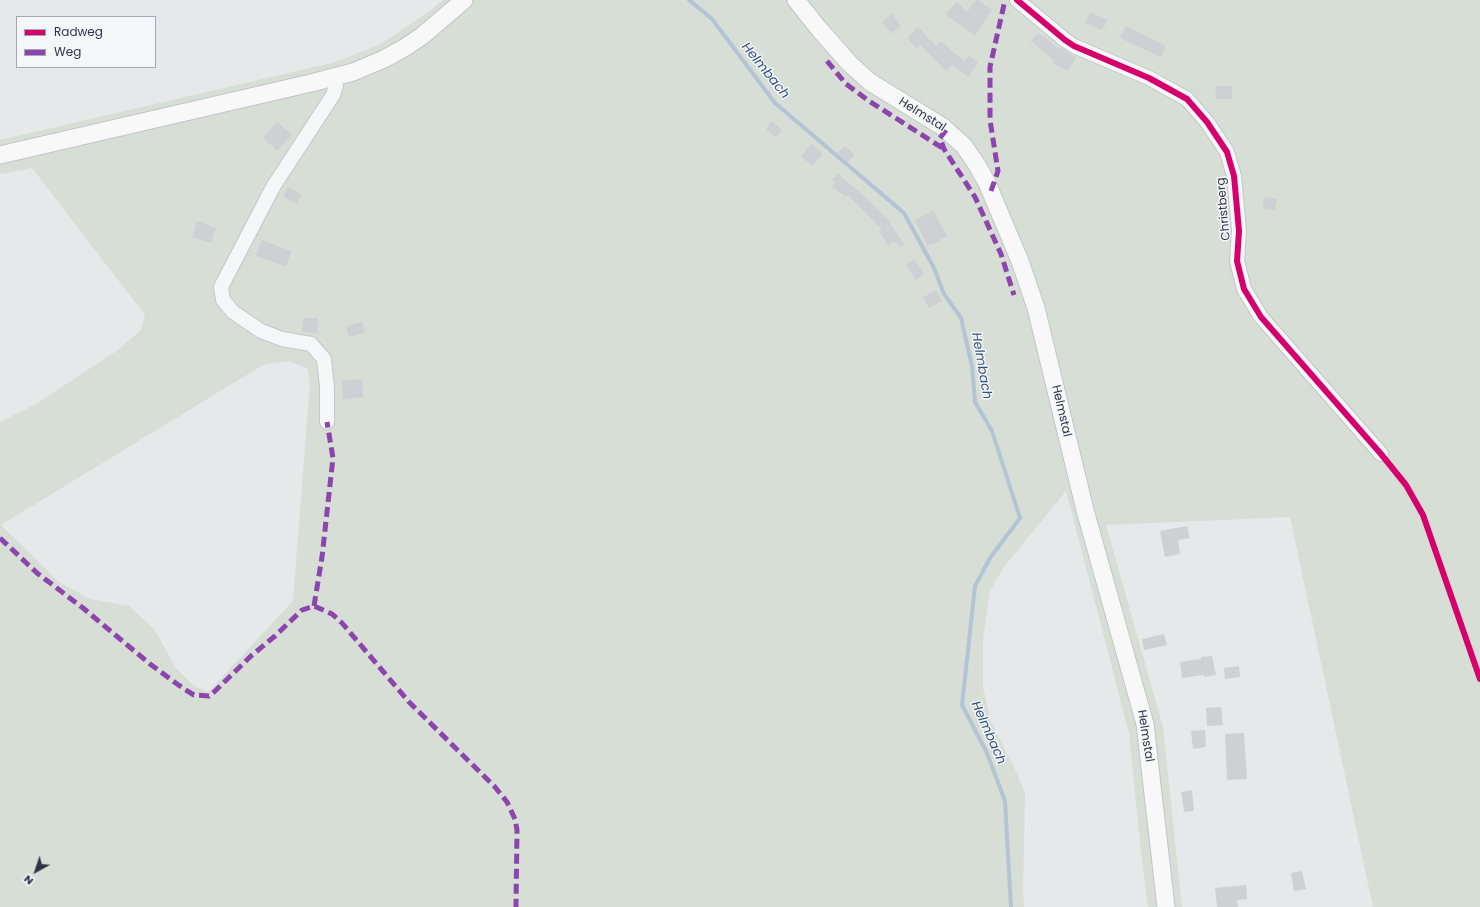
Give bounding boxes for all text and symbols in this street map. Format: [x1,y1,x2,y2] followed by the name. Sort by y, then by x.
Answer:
[16,16,156,68] legend
[54,23,103,40] text: Radweg
[738,40,792,102] water label: Helmbach
[54,43,81,60] text: Weg
[896,95,948,135] street label: Helmstal
[1214,177,1234,241] street label: Christberg
[967,331,995,401] water label: Helmbach
[1048,384,1074,438] street label: Helmstal
[967,699,1009,767] water label: Helmbach
[1134,709,1156,763] street label: Helmstal
[16,851,56,891] north arrow
[20,871,37,889] text: N

